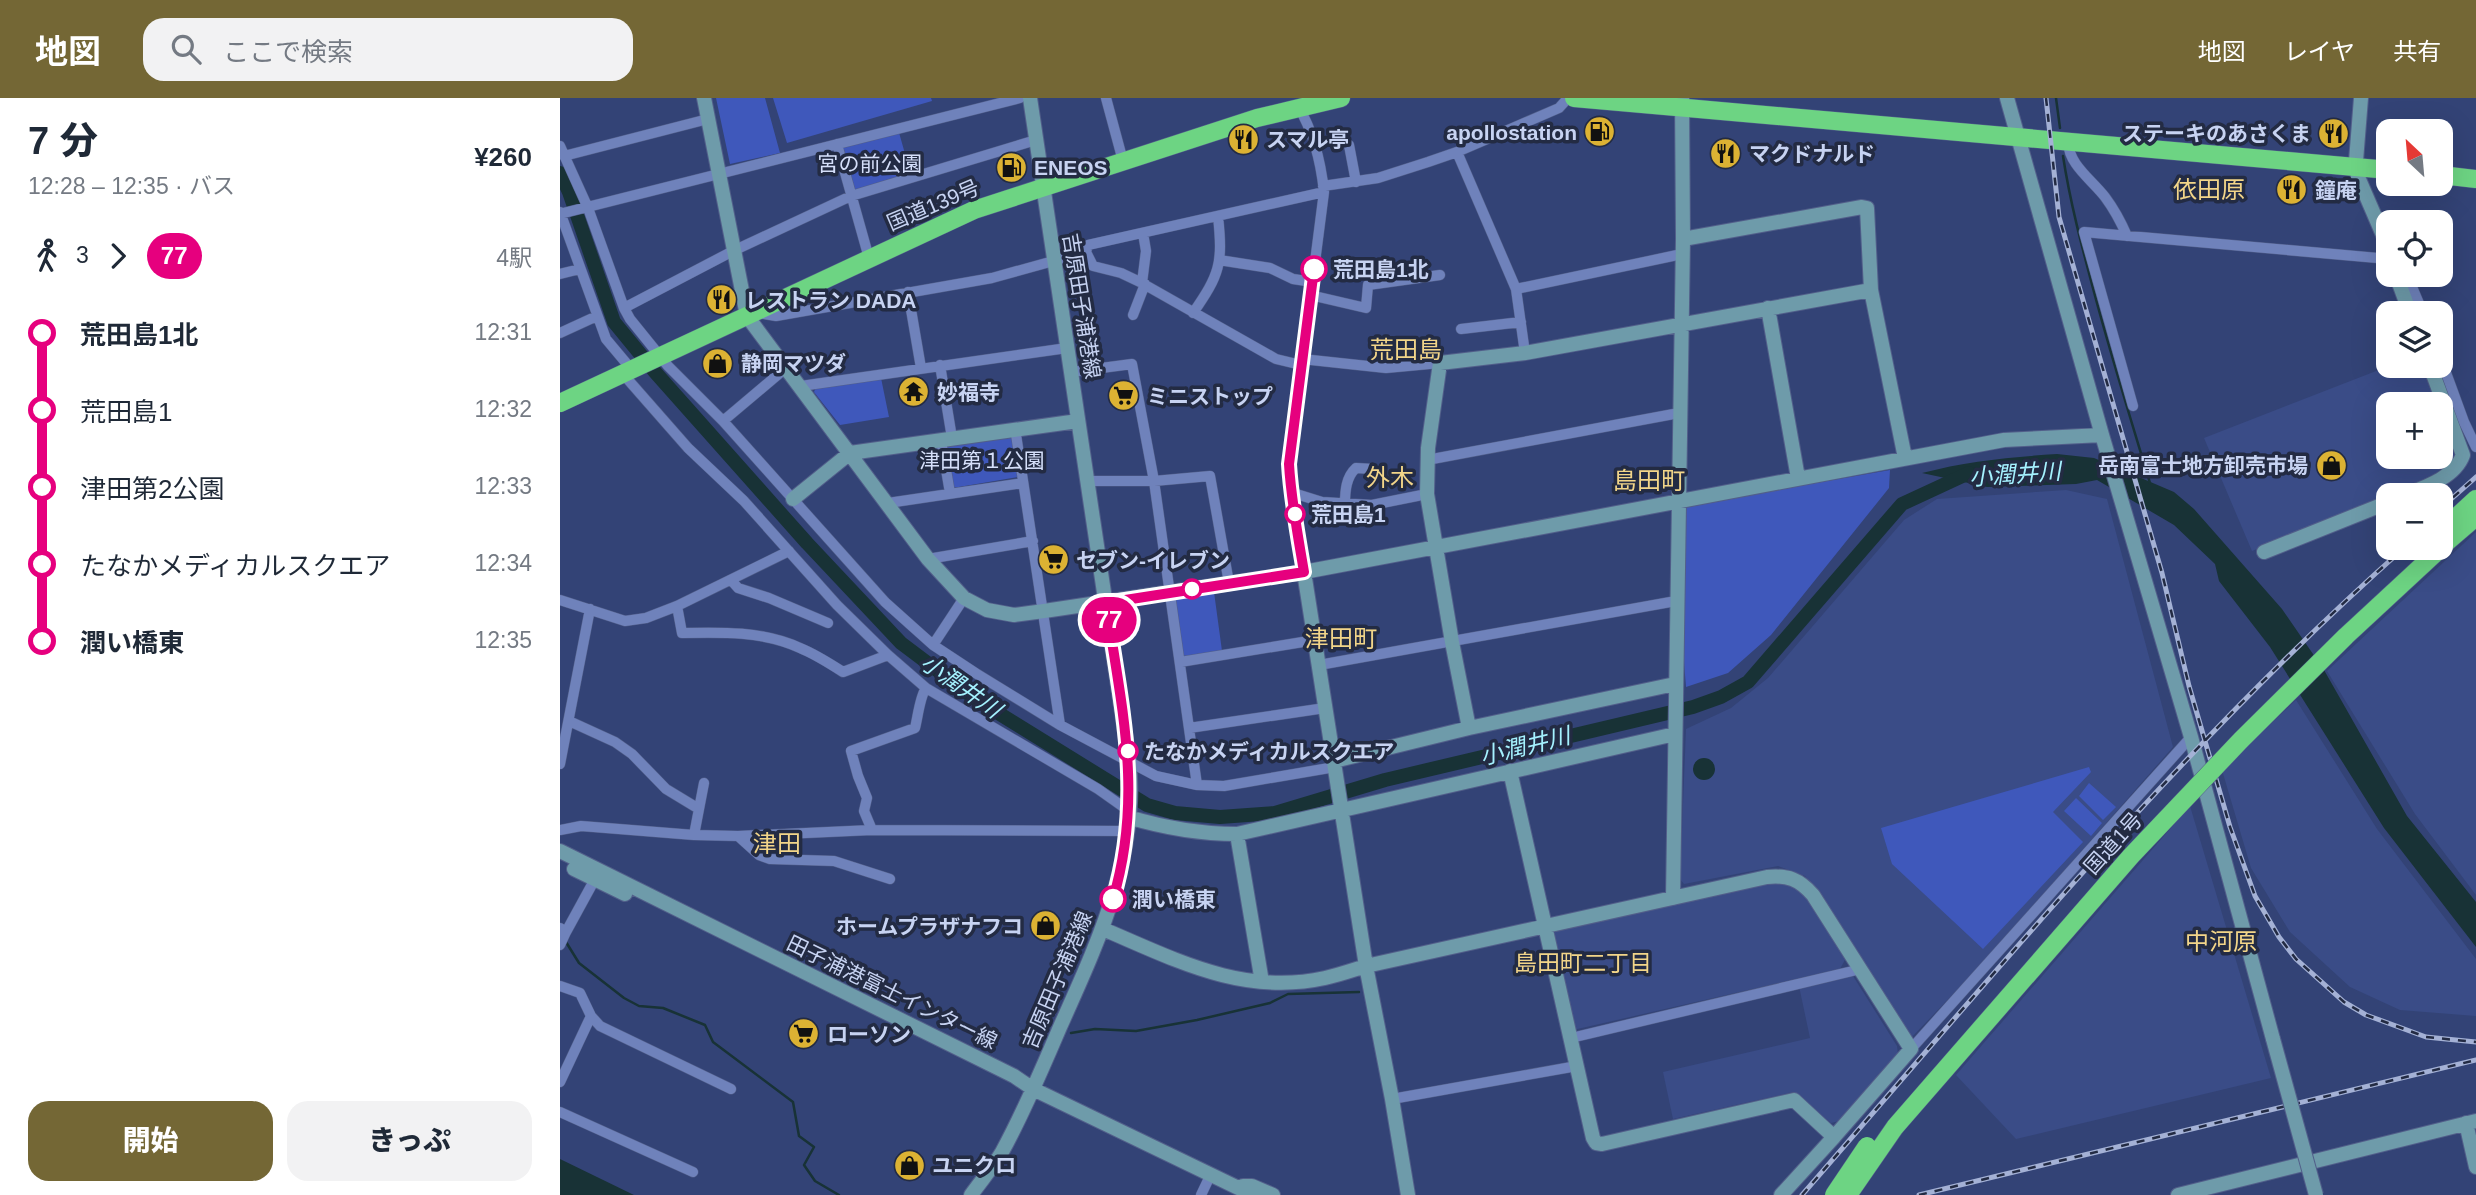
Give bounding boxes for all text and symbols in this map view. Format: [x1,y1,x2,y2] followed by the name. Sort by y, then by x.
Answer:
[143,18,633,81] search box
[167,30,205,68] icon: search
[35,33,101,70] text: 地図
[223,37,353,67] text: ここで検索
[2198,38,2246,65] text: 地図
[2284,38,2355,65] text: レイヤ
[2393,38,2441,65] text: 共有
[1583,115,1617,149] fuel station icon: apollostation
[2317,116,2351,150] restaurant icon: ステーキのあさくま
[2376,119,2454,196] north arrow
[2376,119,2453,560] map controls
[28,120,98,162] text: 7 分
[1446,121,1577,144] place label: apollostation
[1226,122,1260,156] restaurant icon: スマル亭
[2122,122,2311,145] place label: ステーキのあさくま
[1266,128,1349,151] place label: スマル亭
[1709,136,1743,170] restaurant icon: マクドナルド
[474,142,532,172] text: ¥260
[1749,142,1875,165] place label: マクドナルド
[994,150,1028,184] fuel station icon: ENEOS
[818,152,923,175] park label: 宮の前公園
[1034,156,1108,179] place label: ENEOS
[28,173,235,199] text: 12:28 – 12:35 · バス
[2275,173,2309,207] restaurant icon: 鐘庵
[883,175,983,235] street label: 国道139号
[2173,176,2245,203] district label: 依田原
[2315,179,2357,202] place label: 鐘庵
[2376,210,2453,287] button: locate
[1059,232,1105,380] street label: 吉原田子浦港線
[28,237,66,275] icon: walk
[99,237,137,275] icon: forward
[76,242,89,268] text: 3
[161,242,188,269] text: 77
[496,245,532,271] text: 4駅
[1301,256,1327,282] marker: 荒田島1北
[1333,258,1429,281] place label: 荒田島1北
[705,283,739,317] restaurant icon: レストラン DADA
[745,289,917,312] place label: レストラン DADA
[2376,301,2453,378] button: layers
[474,319,532,345] text: 12:31
[80,320,198,350] text: 荒田島1北
[1370,336,1442,363] district label: 荒田島
[701,346,735,380] shop icon: 静岡マツダ
[741,352,846,375] place label: 静岡マツダ
[897,375,931,409] temple icon: 妙福寺
[1107,379,1141,413] supermarket icon: ミニストップ
[937,381,1000,404] place label: 妙福寺
[1147,385,1273,408] place label: ミニストップ
[2376,392,2453,469] button: +
[474,396,532,422] text: 12:32
[80,397,172,427] text: 荒田島1
[2314,448,2348,482] shop icon: 岳南富士地方卸売市場
[919,449,1045,472] park label: 津田第１公園
[2098,454,2308,477] place label: 岳南富士地方卸売市場
[1968,458,2065,490] water label: 小潤井川
[1366,464,1414,491] district label: 外木
[1613,467,1685,494] district label: 島田町
[474,473,532,499] text: 12:33
[80,474,224,504] text: 津田第2公園
[2376,483,2453,560] button: −
[1311,503,1386,526] place label: 荒田島1
[1285,504,1305,524] marker: 荒田島1
[1036,543,1070,577] supermarket icon: セブン-イレブン
[1076,549,1230,572] place label: セブン-イレブン
[474,550,532,576] text: 12:34
[80,551,390,581] text: たなかメディカルスクエア
[1182,579,1202,599] unlabelled marker
[1078,597,1140,643] line badge: 77
[1096,606,1122,633] text: 77
[1305,625,1377,652] district label: 津田町
[474,627,532,653] text: 12:35
[80,628,184,658] text: 潤い橋東
[916,649,1009,725] water label: 小潤井川
[1477,722,1576,770] water label: 小潤井川
[1144,740,1395,763] place label: たなかメディカルスクエア
[1118,741,1138,761] marker: たなかメディカルスクエア
[2079,808,2147,878] street label: 国道1号
[753,830,801,857] district label: 津田
[1100,886,1126,912] marker: 潤い橋東
[1132,888,1216,911] place label: 潤い橋東
[1018,908,1096,1052] street label: 吉原田子浦港線
[1029,909,1063,943] shop icon: ホームプラザナフコ
[836,915,1023,938] place label: ホームプラザナフコ
[2185,928,2257,955] district label: 中河原
[783,931,1001,1053] street label: 田子浦港富士インター線
[1514,950,1652,976] district label: 島田町二丁目
[787,1017,821,1051] supermarket icon: ローソン
[827,1023,911,1046] place label: ローソン
[28,1101,273,1181] button: 開始
[287,1101,532,1181] button: きっぷ
[892,1148,926,1182] shop icon: ユニクロ
[932,1154,1016,1177] place label: ユニクロ

